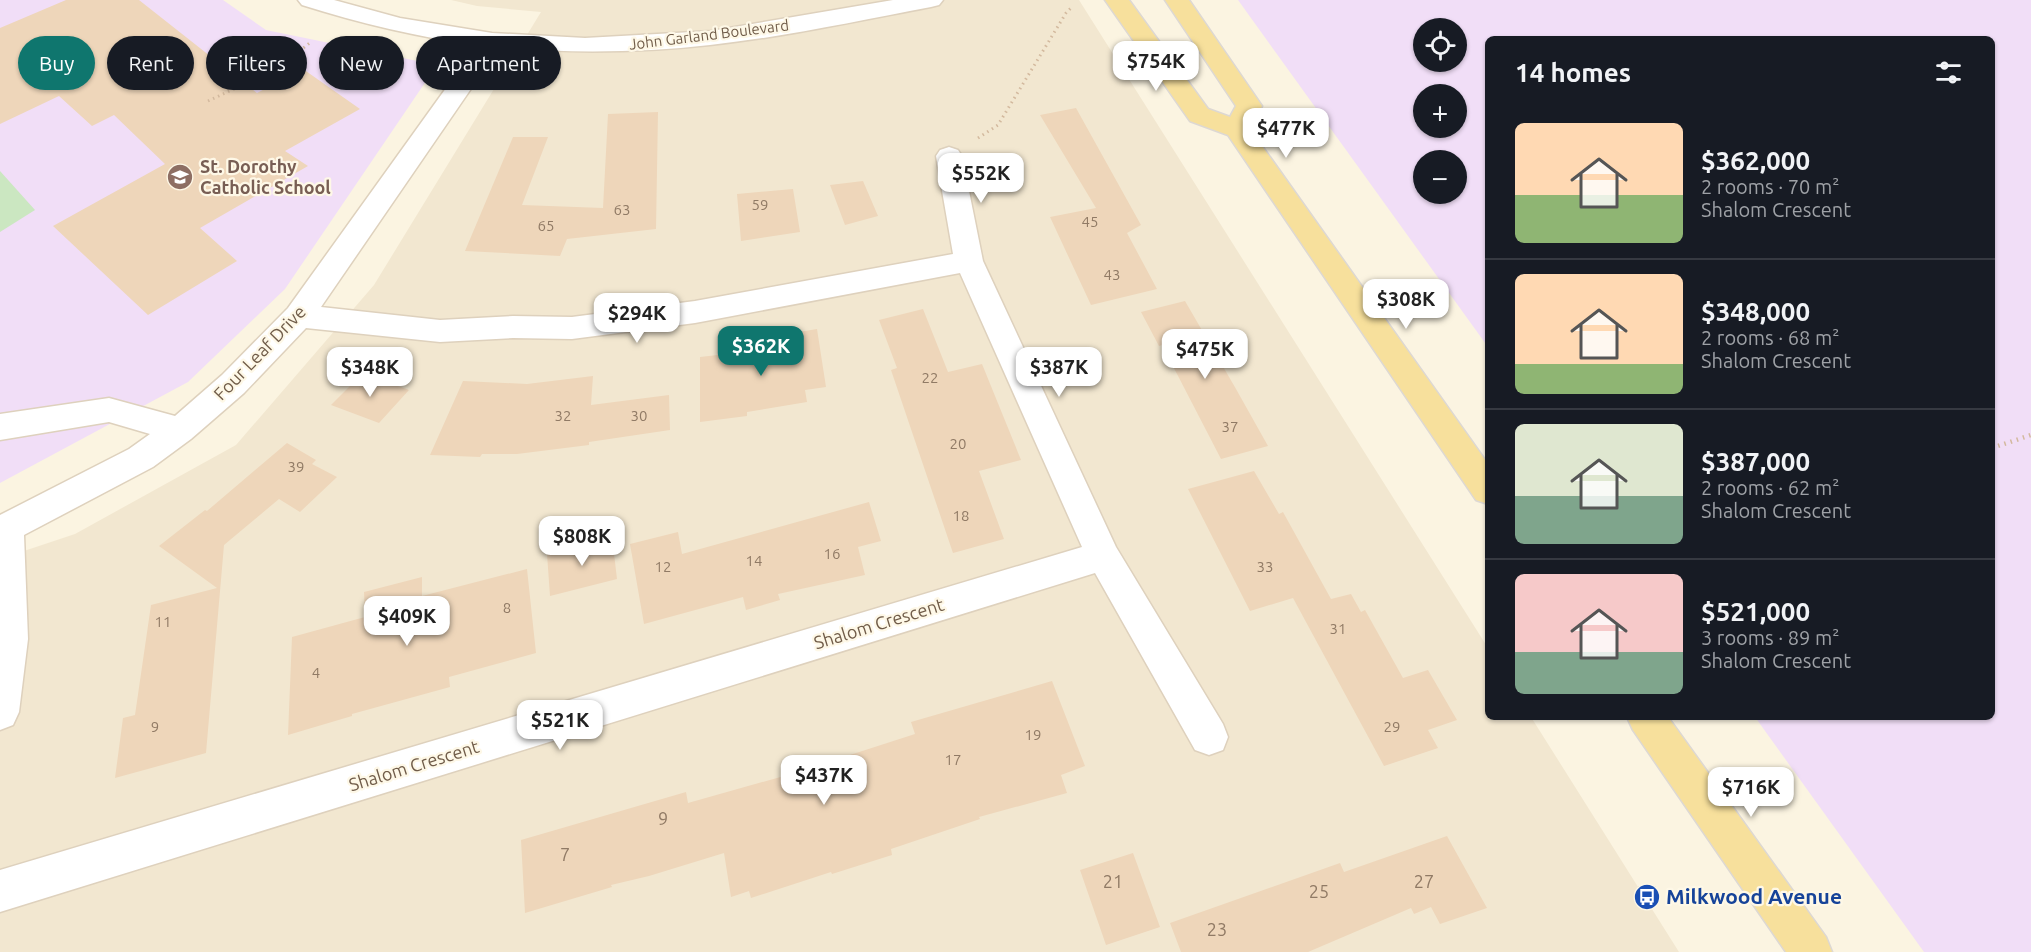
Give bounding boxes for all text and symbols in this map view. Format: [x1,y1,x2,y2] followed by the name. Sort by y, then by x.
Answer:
[628,16,790,53] street label: John Garland Boulevard
[1413,18,1467,204] map controls
[1413,18,1467,72] button: locate
[18,36,95,90] chip: Buy
[107,36,194,90] chip: Rent
[206,36,307,90] chip: Filters
[319,36,404,90] chip: New
[416,36,561,90] chip: Apartment
[1114,41,1198,92] pin: $754K
[1127,49,1185,72] text: $754K
[1932,56,1965,89] icon: filters
[1515,58,1631,87] text: 14 homes
[1413,84,1467,138] button: +
[1244,108,1328,159] pin: $477K
[1257,116,1315,139] text: $477K
[1701,146,1810,175] text: $362,000
[1563,147,1635,219] icon: home
[1413,150,1467,204] button: −
[939,153,1023,204] pin: $552K
[200,156,331,197] place label: St. Dorothy Catholic School
[952,161,1010,184] text: $552K
[165,162,195,192] school or university icon: St. Dorothy Catholic School
[1701,175,1839,198] text: 2 rooms · 70 m²
[752,196,768,213] house number: 59
[1701,198,1851,221] text: Shalom Crescent
[614,201,630,218] house number: 63
[1082,213,1098,230] house number: 45
[538,217,554,234] house number: 65
[1104,266,1120,283] house number: 43
[1364,279,1448,330] pin: $308K
[1377,287,1435,310] text: $308K
[595,293,679,344] pin: $294K
[1701,297,1810,326] text: $348,000
[1563,298,1635,370] icon: home
[209,301,309,404] street label: Four Leaf Drive
[608,301,666,324] text: $294K
[719,326,803,377] pin: $362K
[1701,326,1839,349] text: 2 rooms · 68 m²
[1163,329,1247,380] pin: $475K
[732,334,790,357] text: $362K
[1176,337,1234,360] text: $475K
[328,347,412,398] pin: $348K
[1017,347,1101,398] pin: $387K
[1701,349,1851,372] text: Shalom Crescent
[341,355,399,378] text: $348K
[1030,355,1088,378] text: $387K
[922,369,938,386] house number: 22
[555,407,571,424] house number: 32
[631,407,647,424] house number: 30
[1222,418,1238,435] house number: 37
[950,435,966,452] house number: 20
[1701,447,1810,476] text: $387,000
[1563,448,1635,520] icon: home
[288,458,304,475] house number: 39
[1701,476,1839,499] text: 2 rooms · 62 m²
[1701,499,1851,522] text: Shalom Crescent
[953,507,969,524] house number: 18
[540,516,624,567] pin: $808K
[553,524,611,547] text: $808K
[824,545,840,562] house number: 16
[746,552,762,569] house number: 14
[655,558,671,575] house number: 12
[1257,558,1273,575] house number: 33
[811,594,946,652] street label: Shalom Crescent
[365,596,449,647] pin: $409K
[1701,597,1810,626] text: $521,000
[1563,598,1635,670] icon: home
[503,599,511,616] house number: 8
[378,604,436,627] text: $409K
[155,613,171,630] house number: 11
[1330,620,1346,637] house number: 31
[1701,626,1839,649] text: 3 rooms · 89 m²
[1701,649,1851,672] text: Shalom Crescent
[312,664,320,681] house number: 4
[518,700,602,751] pin: $521K
[531,708,589,731] text: $521K
[151,718,159,735] house number: 9
[1384,718,1400,735] house number: 29
[1025,726,1041,743] house number: 19
[346,736,481,794] street label: Shalom Crescent
[945,751,961,768] house number: 17
[782,755,866,806] pin: $437K
[795,763,853,786] text: $437K
[1709,767,1793,818] pin: $716K
[1722,775,1780,798] text: $716K
[658,808,668,828] house number: 9
[560,844,570,864] house number: 7
[1103,871,1123,891] house number: 21
[1414,871,1434,891] house number: 27
[1309,881,1329,901] house number: 25
[1632,882,1662,912] bus stop icon: Milkwood Avenue
[1666,884,1842,908] place label: Milkwood Avenue
[1207,919,1227,939] house number: 23

